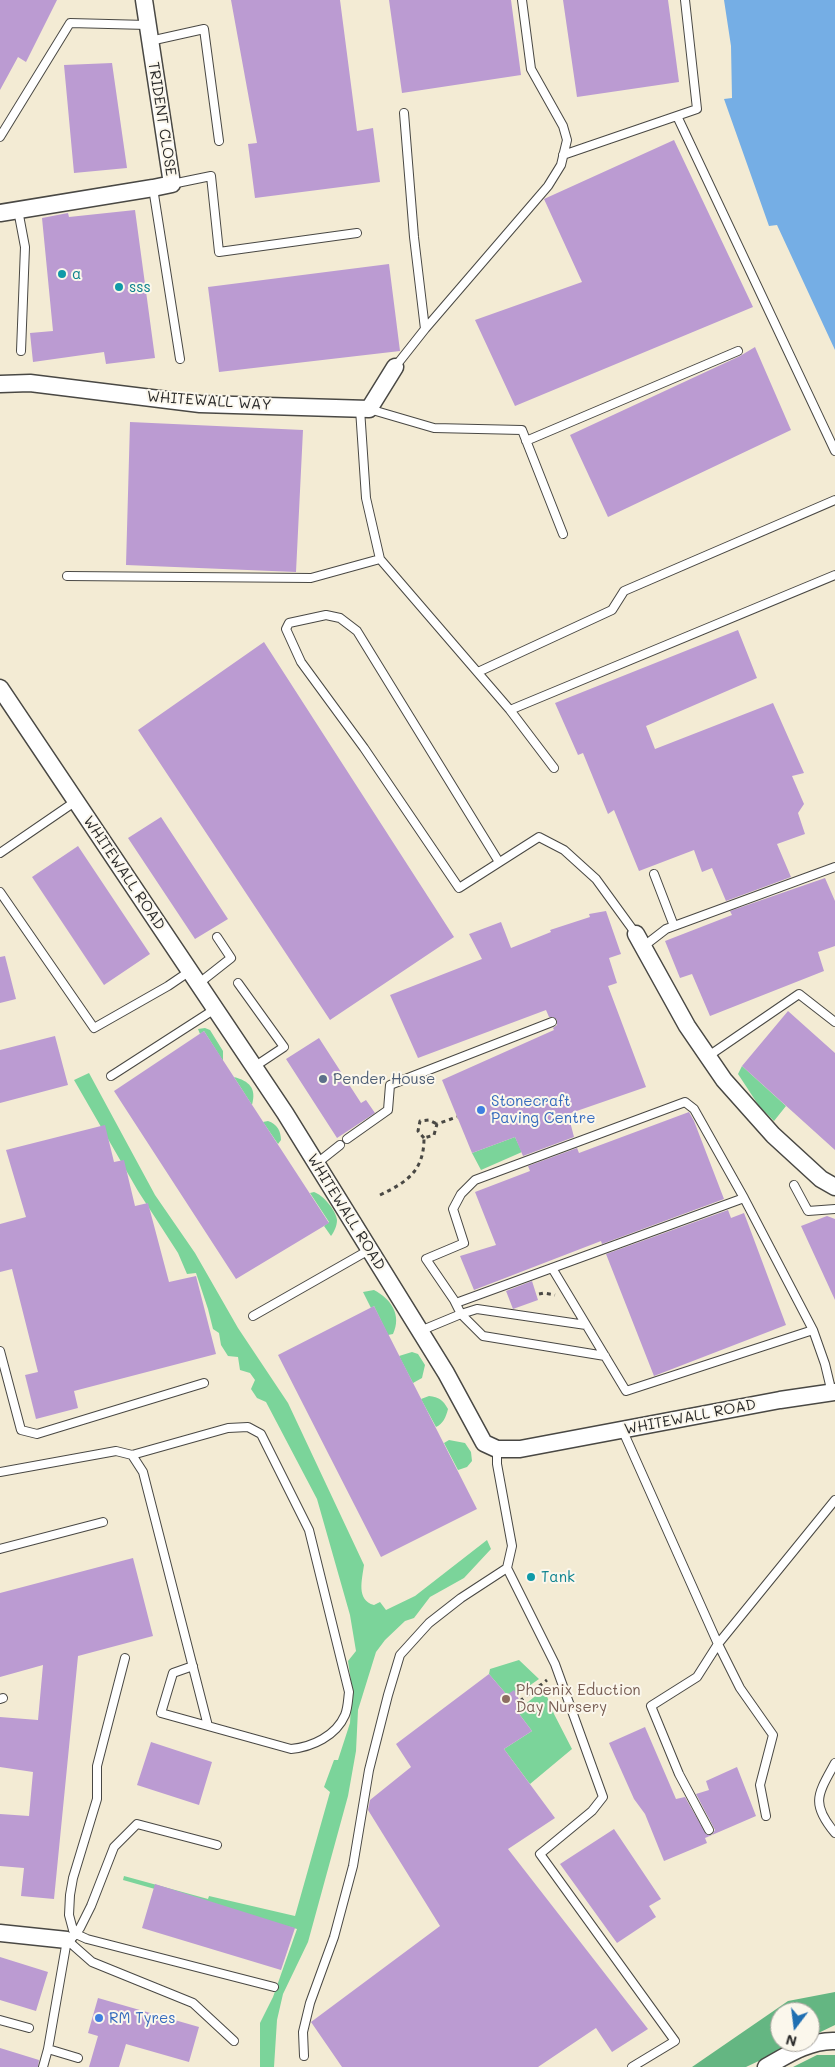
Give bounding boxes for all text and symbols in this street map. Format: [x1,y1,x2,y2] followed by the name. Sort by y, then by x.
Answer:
[144,61,180,177] street label: TRIDENT CLOSE
[72,265,81,283] place label: a
[56,268,68,280] marker: a
[129,278,151,296] place label: sss
[113,281,125,293] marker: sss
[146,388,272,414] street label: WHITEWALL WAY
[79,813,169,933] street label: WHITEWALL ROAD
[333,1070,435,1088] place label: Pender House
[317,1073,329,1085] marker: Pender House
[491,1092,596,1127] place label: Stonecraft Paving Centre
[475,1104,487,1116] marker: Stonecraft Paving Centre
[303,1151,389,1273] street label: WHITEWALL ROAD
[623,1395,757,1439] street label: WHITEWALL ROAD
[541,1568,575,1586] place label: Tank
[525,1571,537,1583] marker: Tank
[516,1681,641,1716] place label: Phoenix Eduction Day Nursery
[500,1693,512,1705] marker: Phoenix Eduction Day Nursery
[770,2002,820,2052] north arrow
[109,2009,176,2027] place label: RM Tyres
[93,2012,105,2024] marker: RM Tyres
[784,2030,799,2052] text: N

